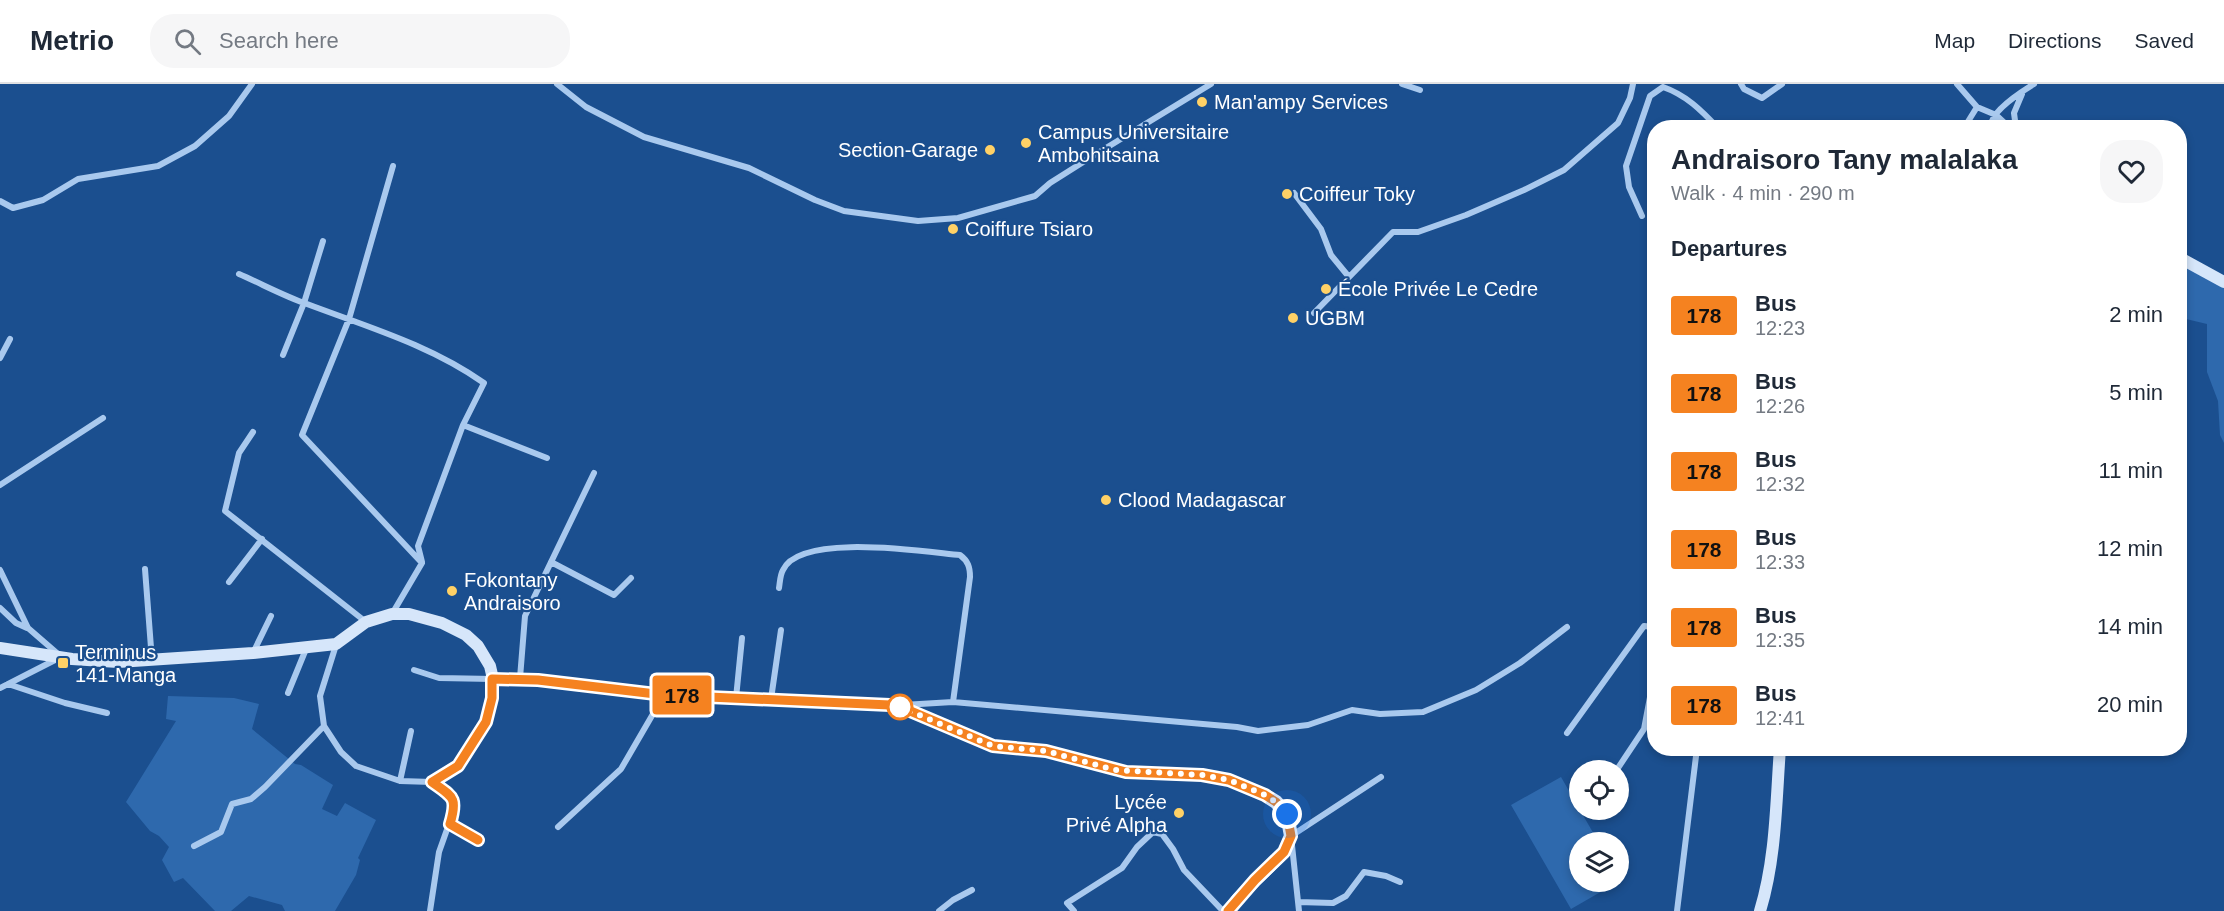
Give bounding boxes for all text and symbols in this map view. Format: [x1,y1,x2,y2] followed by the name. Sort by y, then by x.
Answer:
[150,14,570,68] search box
[30,25,114,56] text: Metrio
[171,25,204,58] icon: search
[219,28,339,53] text: Search here
[1934,29,1975,52] text: Map
[2008,29,2101,52] text: Directions
[2134,29,2194,52] text: Saved
[1214,91,1388,113] place label: Man'ampy Services
[1195,95,1209,109] marker: Man'ampy Services
[1038,121,1229,166] place label: Campus Universitaire Ambohitsaina
[1019,136,1033,150] marker: Campus Universitaire Ambohitsaina
[838,139,978,161] place label: Section-Garage
[2100,140,2163,203] button: heart
[983,143,997,157] marker: Section-Garage
[1671,144,2018,175] text: Andraisoro Tany malalaka
[1671,182,1855,204] text: Walk · 4 min · 290 m
[1299,183,1415,205] place label: Coiffeur Toky
[1280,187,1294,201] marker: Coiffeur Toky
[965,218,1093,240] place label: Coiffure Tsiaro
[946,222,960,236] marker: Coiffure Tsiaro
[1671,236,1787,261] text: Departures
[1338,278,1538,300] place label: École Privée Le Cedre
[1319,282,1333,296] marker: École Privée Le Cedre
[1755,291,1797,316] text: Bus
[2109,302,2163,327] text: 2 min
[1686,304,1722,327] text: 178
[1305,307,1365,329] place label: UGBM
[1286,311,1300,325] marker: UGBM
[1755,317,1805,339] text: 12:23
[1755,369,1797,394] text: Bus
[2109,380,2163,405] text: 5 min
[1686,382,1722,405] text: 178
[1755,395,1805,417] text: 12:26
[1755,447,1797,472] text: Bus
[2099,458,2163,483] text: 11 min
[1686,460,1722,483] text: 178
[1755,473,1805,495] text: 12:32
[1118,489,1286,511] place label: Clood Madagascar
[1099,493,1113,507] marker: Clood Madagascar
[1755,525,1797,550] text: Bus
[2097,536,2163,561] text: 12 min
[1686,538,1722,561] text: 178
[1755,551,1805,573] text: 12:33
[464,569,561,614] place label: Fokontany Andraisoro
[445,584,459,598] marker: Fokontany Andraisoro
[1755,603,1797,628] text: Bus
[2097,614,2163,639] text: 14 min
[1686,616,1722,639] text: 178
[1755,629,1805,651] text: 12:35
[75,641,177,686] place label: Terminus 141-Manga
[56,656,70,670] marker: Terminus 141-Manga
[648,676,716,714] line badge: 178
[1755,681,1797,706] text: Bus
[664,684,700,707] text: 178
[2097,692,2163,717] text: 20 min
[887,694,913,720] unlabelled marker
[1686,694,1722,717] text: 178
[1755,707,1805,729] text: 12:41
[1569,760,1629,892] map controls
[1569,760,1629,820] button: locate
[1066,791,1168,836] place label: Lycée Privé Alpha
[1272,799,1302,829] your location
[1172,806,1186,820] marker: Lycée Privé Alpha
[1569,832,1629,892] button: layers

